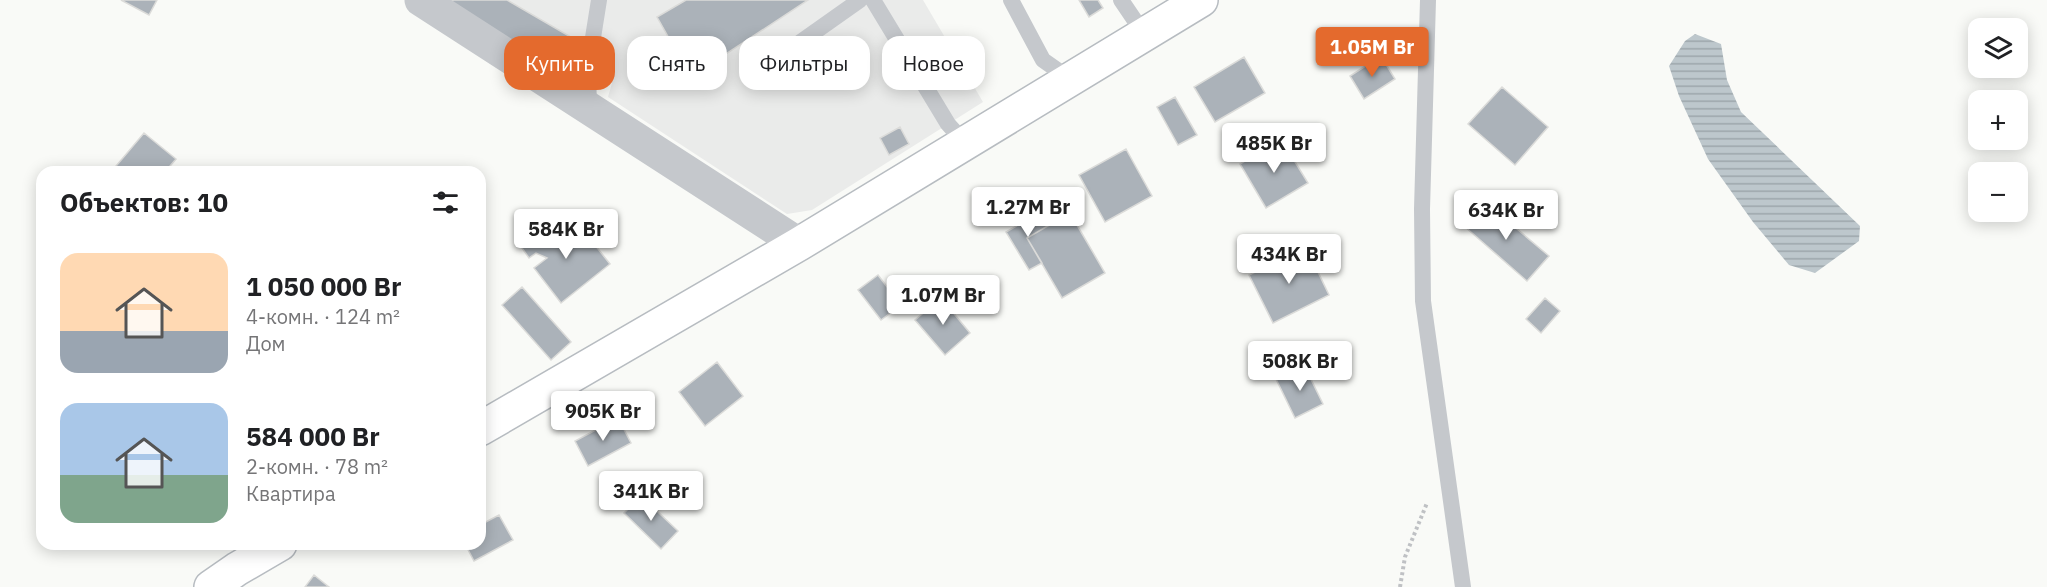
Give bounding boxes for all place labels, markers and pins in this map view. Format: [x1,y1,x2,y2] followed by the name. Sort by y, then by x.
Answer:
[1310,27,1434,78] pin: 1.05M Br
[1219,123,1329,174] pin: 485K Br
[966,187,1090,238] pin: 1.27M Br
[1451,190,1561,241] pin: 634K Br
[511,209,621,260] pin: 584K Br
[1234,234,1344,285] pin: 434K Br
[881,275,1005,326] pin: 1.07M Br
[1245,341,1355,392] pin: 508K Br
[548,391,658,442] pin: 905K Br
[596,471,706,522] pin: 341K Br

